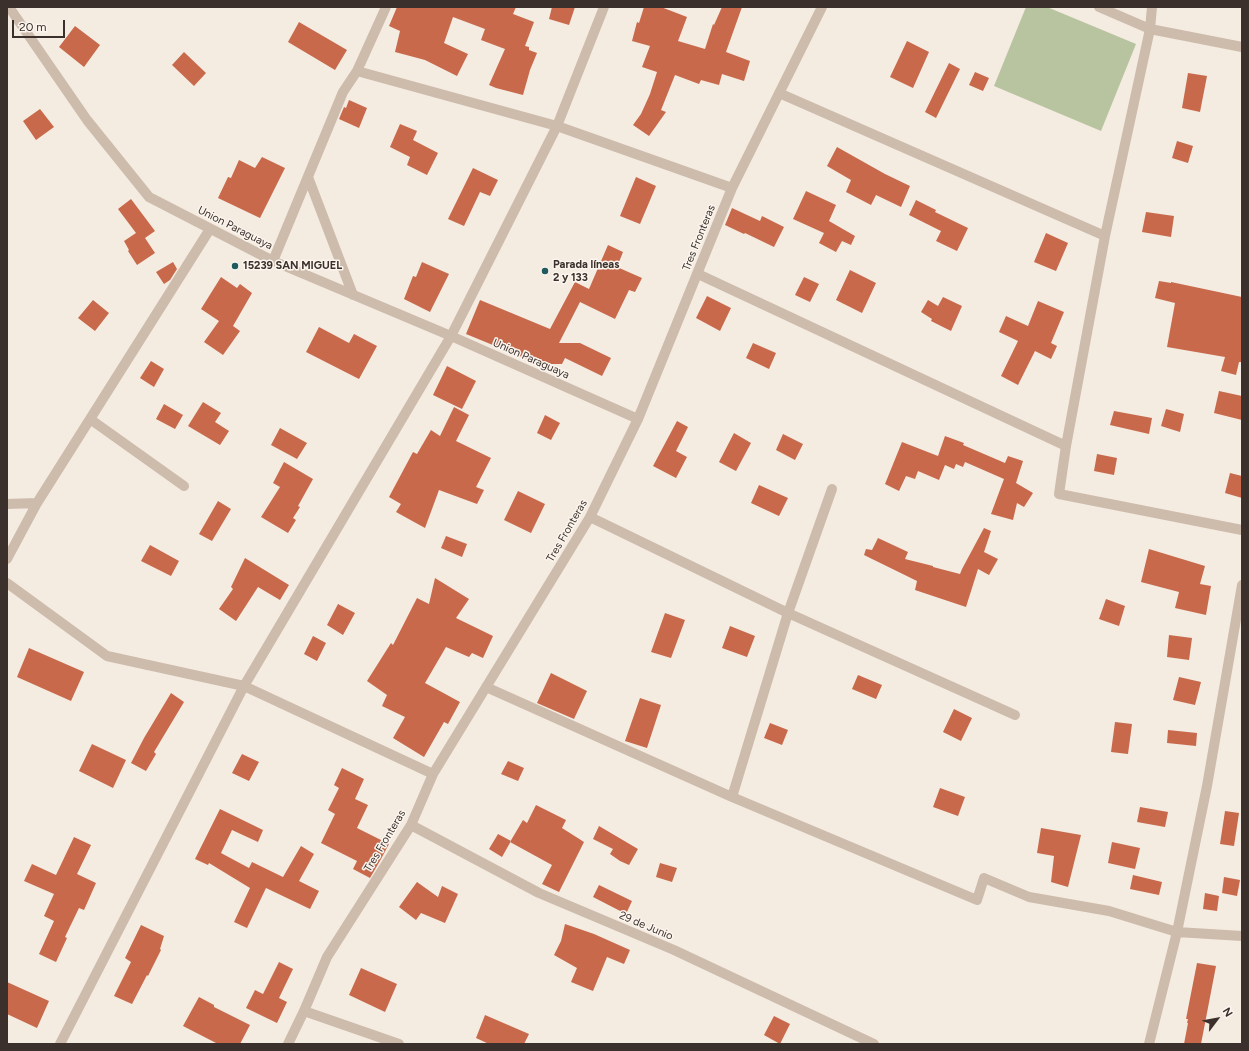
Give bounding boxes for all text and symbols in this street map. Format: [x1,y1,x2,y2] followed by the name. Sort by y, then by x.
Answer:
[14,12,67,38] scale bar
[19,20,47,34] text: 20 m
[195,203,275,253] street label: Union Paraguaya
[680,203,718,273] street label: Tres Fronteras
[553,258,619,284] place label: Parada líneas 2 y 133
[243,259,342,273] place label: 15239 SAN MIGUEL
[230,261,240,271] marker: 15239 SAN MIGUEL
[540,266,550,276] marker: Parada líneas 2 y 133
[491,336,571,382] street label: Union Paraguaya
[544,497,590,565] street label: Tres Fronteras
[361,808,409,874] street label: Tres Fronteras
[617,909,675,943] street label: 29 de Junio
[1197,999,1237,1039] north arrow
[1220,1005,1235,1019] text: N

